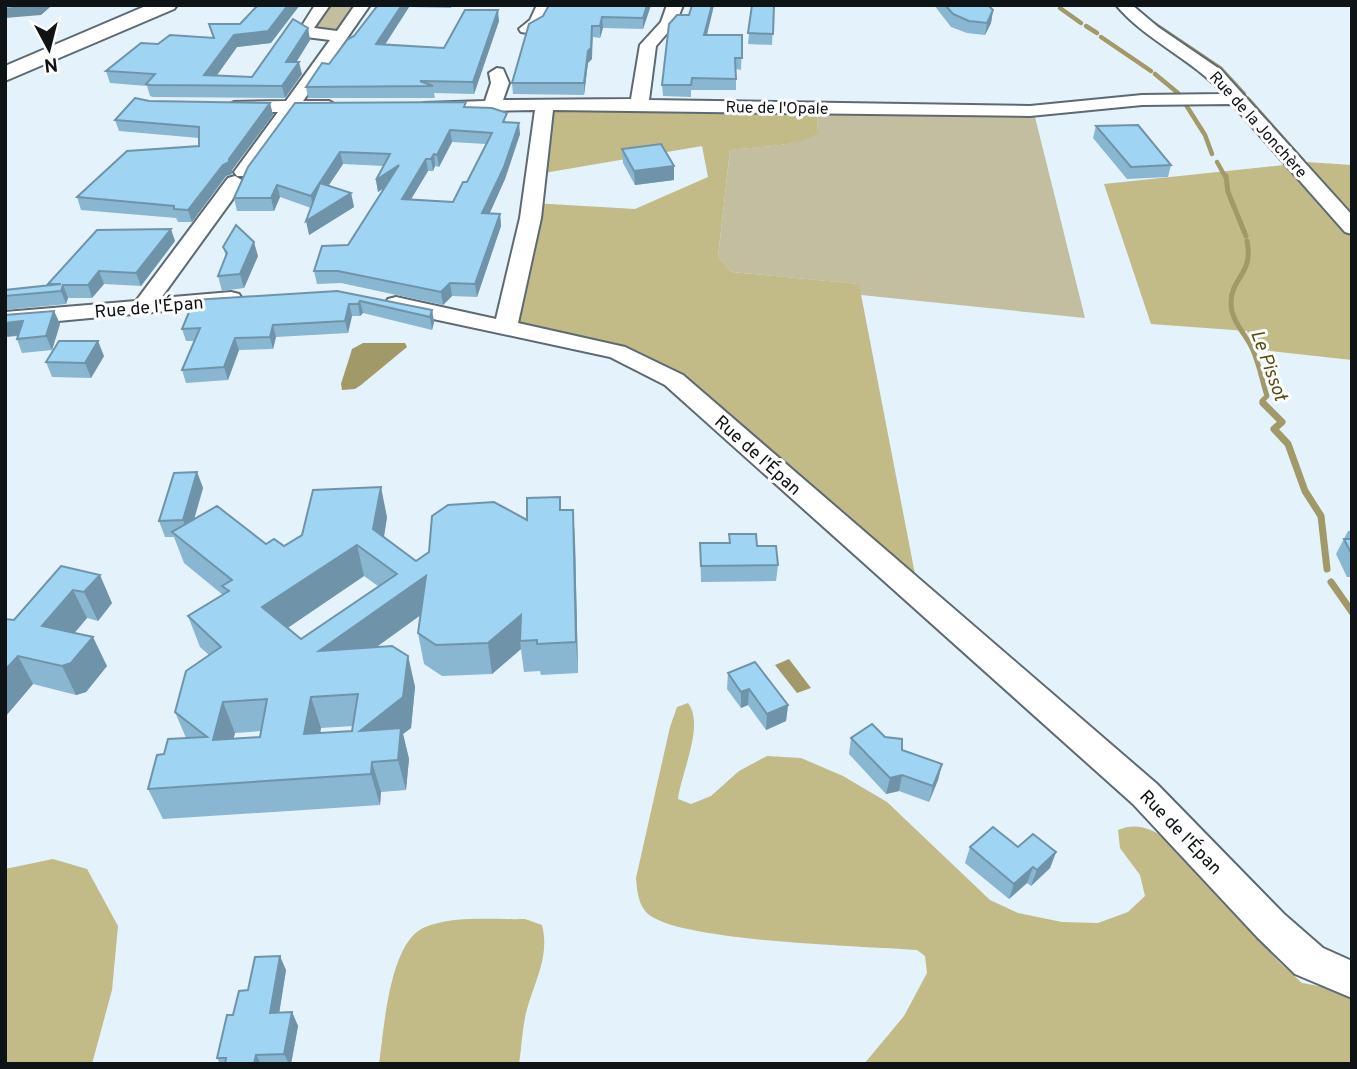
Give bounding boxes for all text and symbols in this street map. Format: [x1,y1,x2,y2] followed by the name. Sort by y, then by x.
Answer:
[14,14,84,84] north arrow
[43,51,59,77] text: N
[1204,68,1311,183] street label: Rue de la Jonchère
[725,98,829,120] street label: Rue de l'Opale
[94,290,205,325] street label: Rue de l'Épan
[1244,327,1292,406] water label: Le Pissot
[709,410,807,501] street label: Rue de l'Épan
[1134,784,1228,880] street label: Rue de l'Épan

